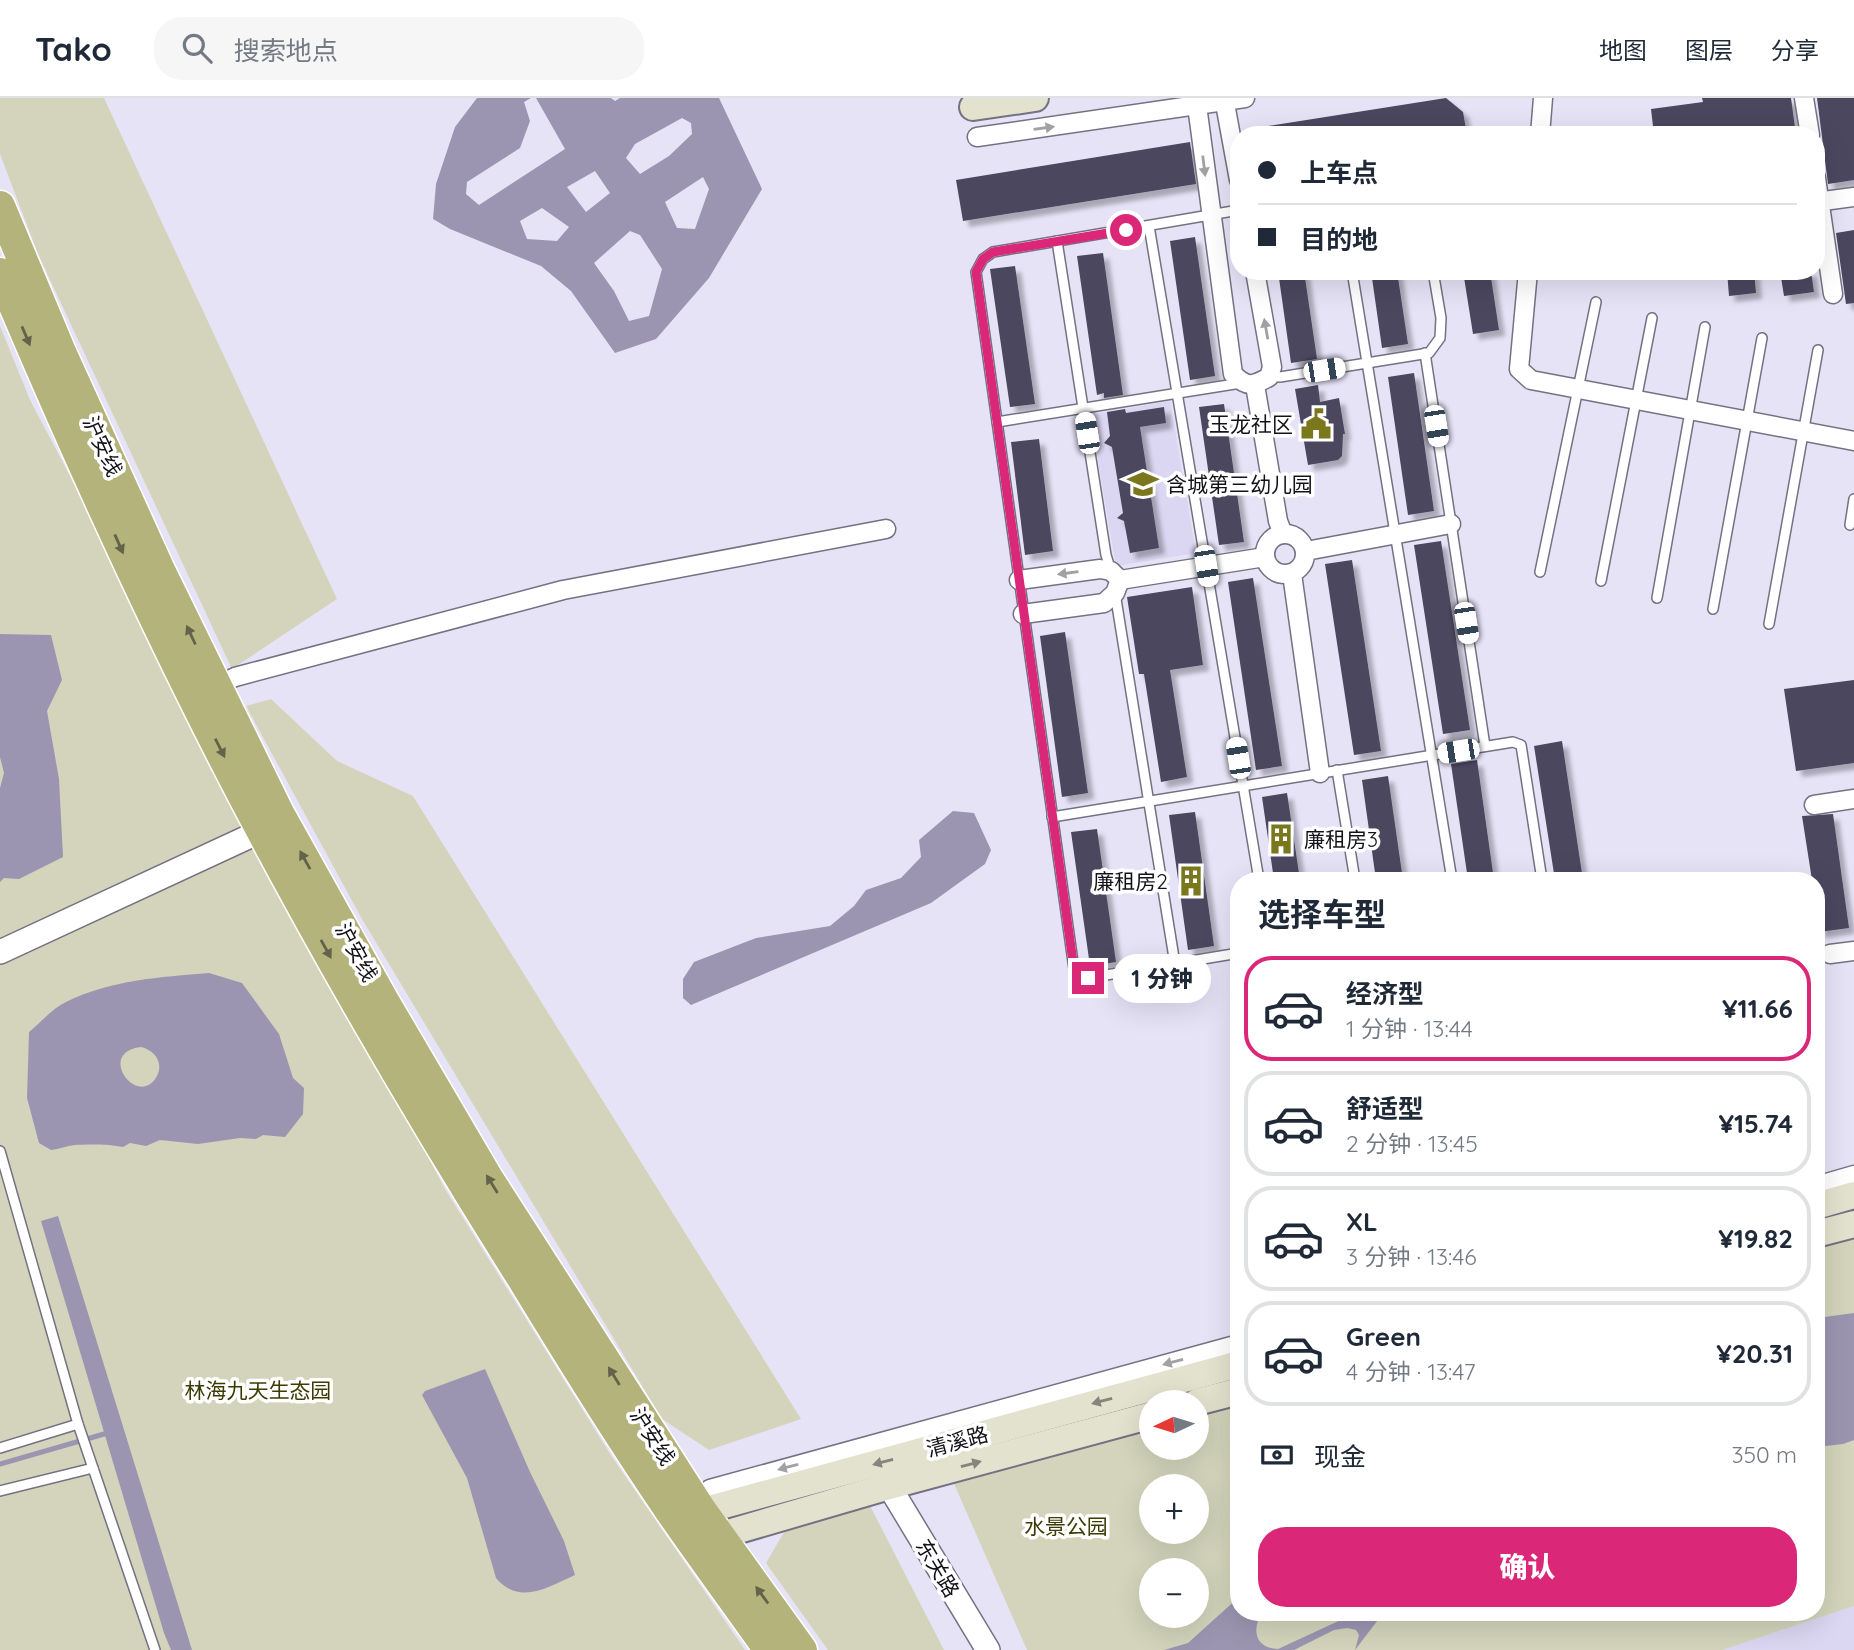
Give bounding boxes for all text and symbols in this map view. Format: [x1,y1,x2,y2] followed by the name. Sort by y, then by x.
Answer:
[154,17,644,80] search box
[35,28,112,69] text: Tako
[178,29,216,67] icon: search
[234,34,338,67] text: 搜索地点
[1599,35,1647,65] text: 地图
[1685,35,1733,65] text: 图层
[1771,35,1819,65] text: 分享
[1033,122,1055,133] one-way arrow
[1199,155,1210,177] one-way arrow
[1300,156,1378,189] text: 上车点
[1110,214,1142,246] route start
[1300,223,1378,256] text: 目的地
[1260,318,1271,340] one-way arrow
[21,326,32,347] one-way arrow
[1302,356,1347,384] car
[1423,404,1450,448] car
[1299,407,1333,441] public building icon: 玉龙社区
[1074,411,1101,455] car
[1209,411,1293,437] place label: 玉龙社区
[78,412,128,480] street label: 沪安线
[1126,467,1160,501] school or university icon: 含城第三幼儿园
[1166,471,1313,497] place label: 含城第三幼儿园
[113,534,125,554] one-way arrow
[1193,544,1220,588] car
[1057,568,1079,579] one-way arrow
[1453,601,1480,645] car
[186,625,197,645] one-way arrow
[1225,736,1252,780] car
[1436,737,1481,765] car
[214,738,225,758] one-way arrow
[1264,822,1298,856] building icon: 廉租房3
[1304,826,1378,852] place label: 廉租房3
[299,850,311,869] one-way arrow
[1174,864,1208,898] building icon: 廉租房2
[1093,868,1168,894] place label: 廉租房2
[1258,894,1386,934] text: 选择车型
[330,918,384,986] street label: 沪安线
[320,939,332,959] one-way arrow
[1112,954,1210,1002] callout: 1 分钟
[1072,962,1104,994] route end
[1131,964,1193,993] text: 1 分钟
[1262,977,1325,1040] icon: car
[1346,977,1424,1010] text: 经济型
[1722,992,1793,1025] text: ¥11.66
[1346,1014,1473,1043] text: 1 分钟 · 13:44
[1262,1092,1325,1155] icon: car
[1346,1092,1424,1125] text: 舒适型
[1718,1107,1793,1140] text: ¥15.74
[1346,1129,1478,1158] text: 2 分钟 · 13:45
[486,1174,499,1194] one-way arrow
[1346,1205,1378,1238] text: XL
[1262,1207,1325,1270] icon: car
[1718,1222,1793,1255] text: ¥19.82
[1346,1242,1477,1271] text: 3 分钟 · 13:46
[1346,1320,1421,1353] text: Green
[1262,1322,1325,1385] icon: car
[1716,1337,1793,1370] text: ¥20.31
[1162,1357,1184,1368] one-way arrow
[1346,1357,1476,1386] text: 4 分钟 · 13:47
[608,1367,621,1386] one-way arrow
[185,1377,332,1403] park label: 林海九天生态园
[1139,1390,1209,1460] north arrow
[1139,1390,1209,1628] map controls
[1091,1397,1112,1407] one-way arrow
[625,1403,681,1469] street label: 沪安线
[923,1420,991,1462] street label: 清溪路
[1258,1436,1296,1474] icon: cash
[1314,1440,1366,1473] text: 现金
[1731,1440,1797,1469] text: 350 m
[872,1457,893,1467] one-way arrow
[960,1458,982,1469] one-way arrow
[778,1463,799,1473] one-way arrow
[1139,1474,1209,1544] button: +
[1024,1513,1108,1539] park label: 水景公园
[1258,1527,1797,1607] button: 确认
[911,1534,965,1602] street label: 东关路
[1139,1558,1209,1628] button: −
[755,1586,769,1604] one-way arrow

